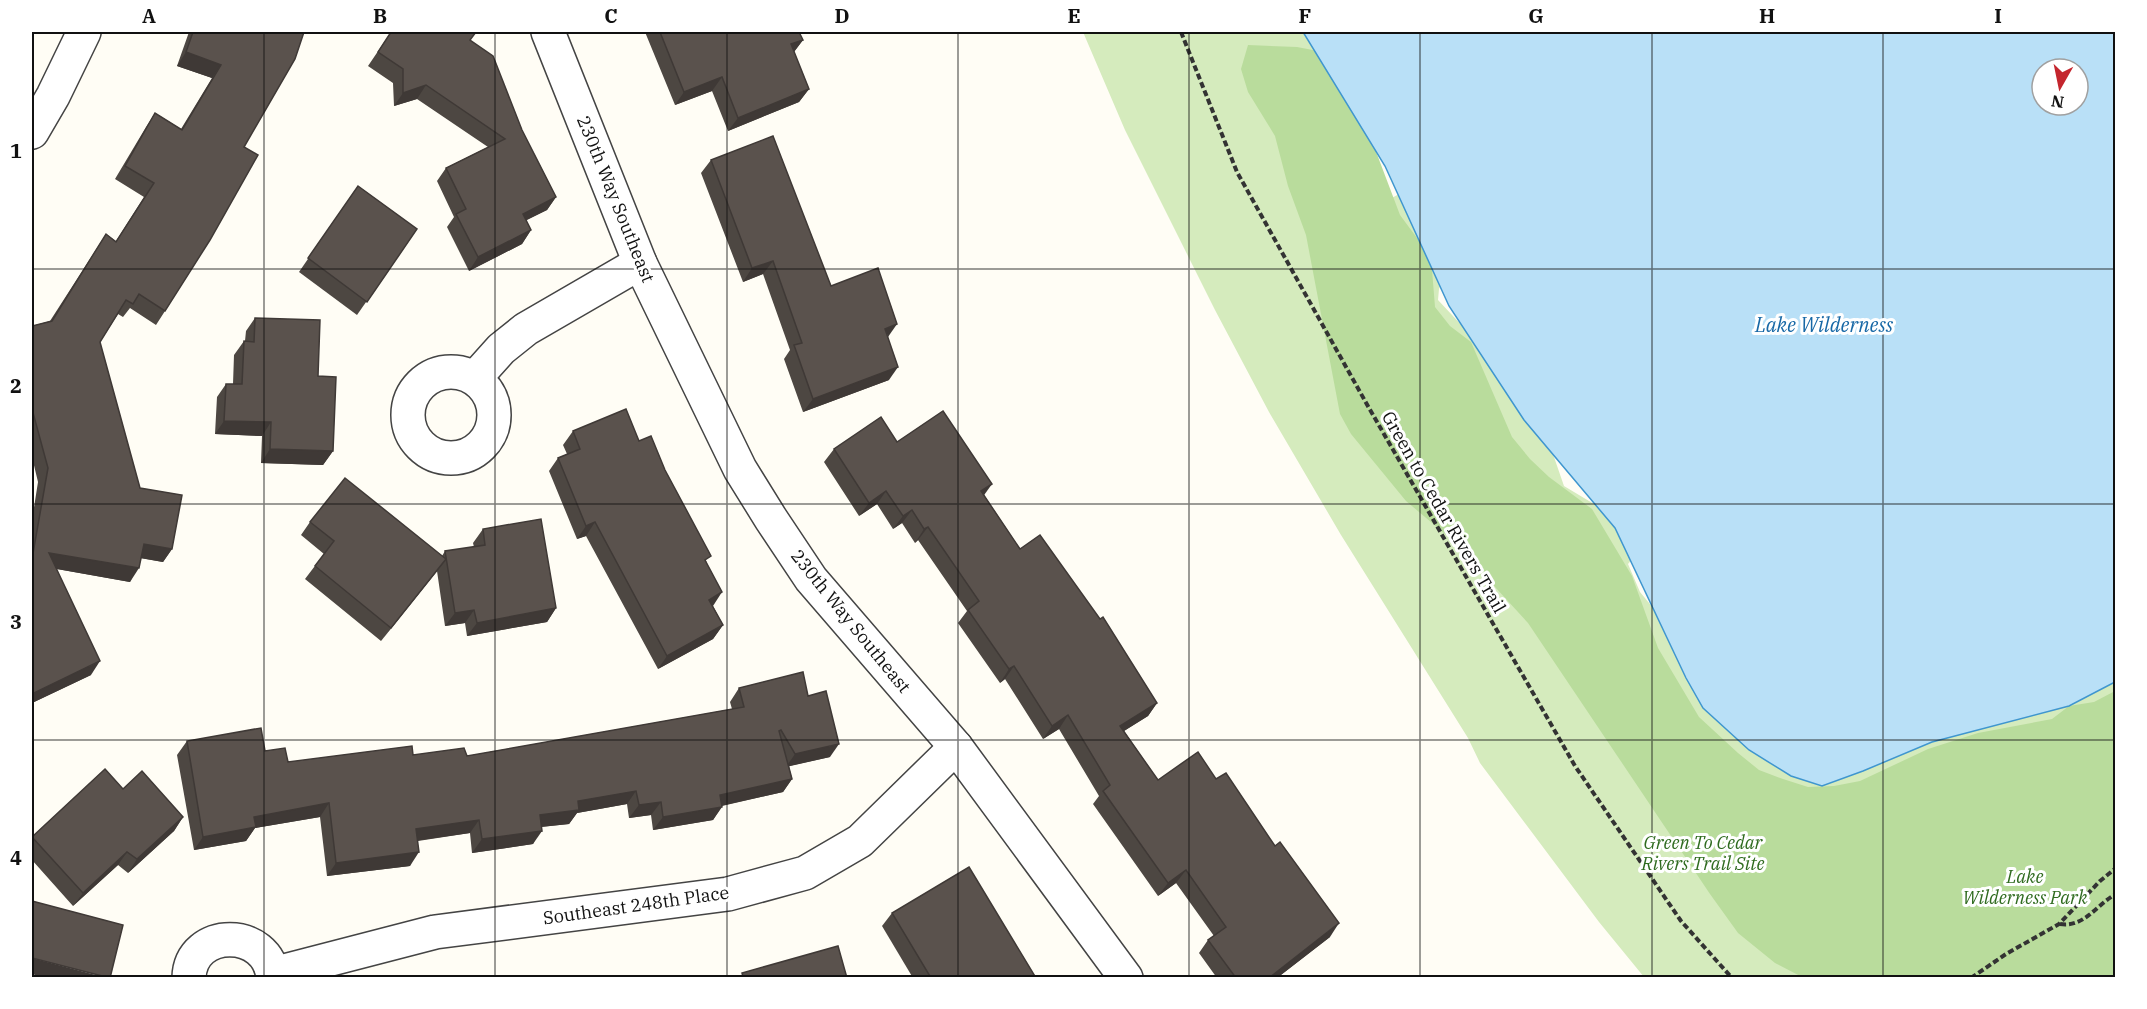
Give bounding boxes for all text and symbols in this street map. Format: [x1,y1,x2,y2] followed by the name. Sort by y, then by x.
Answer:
[142,2,156,29] text: A
[373,2,387,29] text: B
[604,2,618,29] text: C
[834,2,850,29] text: D
[1067,2,1081,29] text: E
[1299,2,1311,29] text: F
[1528,2,1544,29] text: G
[1759,2,1775,29] text: H
[1994,2,2002,29] text: I
[2030,57,2090,117] north arrow
[2050,91,2065,113] text: N
[572,112,660,286] street label: 230th Way Southeast
[10,137,22,164] text: 1
[1754,311,1894,338] water label: Lake Wilderness
[10,372,22,399] text: 2
[1377,407,1511,617] street label: Green to Cedar Rivers Trail
[786,545,916,697] street label: 230th Way Southeast
[10,608,22,635] text: 3
[1641,831,1765,875] park label: Green To Cedar Rivers Trail Site
[10,844,22,871] text: 4
[1963,865,2088,909] park label: Lake Wilderness Park
[541,881,731,929] street label: Southeast 248th Place

